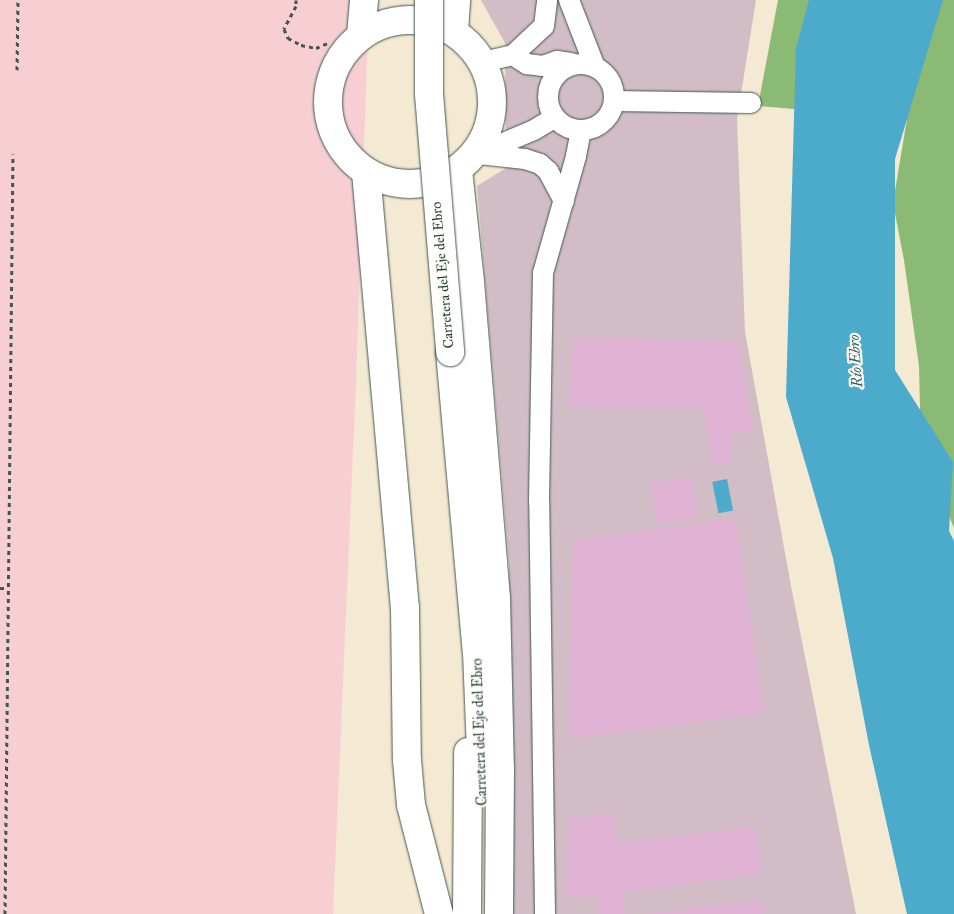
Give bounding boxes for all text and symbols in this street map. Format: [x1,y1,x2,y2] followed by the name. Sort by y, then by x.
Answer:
[428,201,458,349] street label: Carretera del Eje del Ebro
[845,334,867,388] water label: Río Ebro
[469,658,491,806] street label: Carretera del Eje del Ebro

